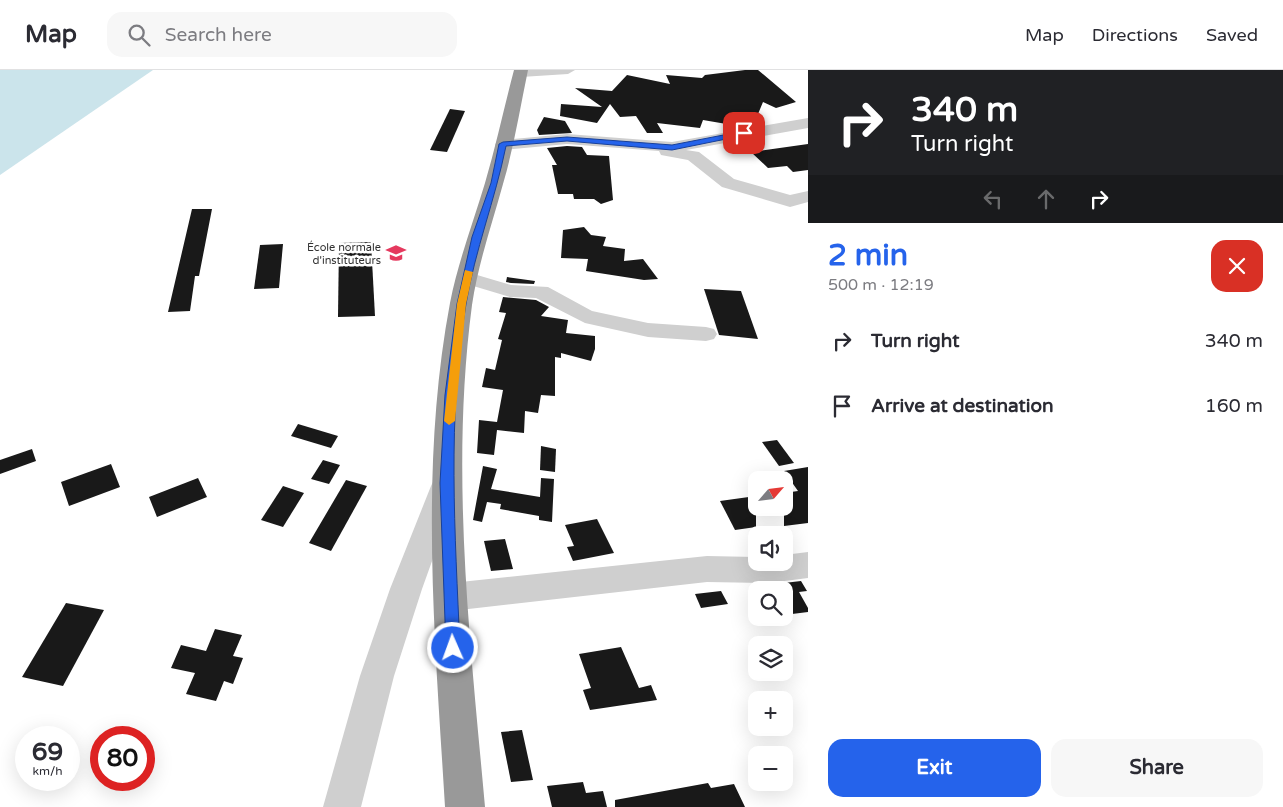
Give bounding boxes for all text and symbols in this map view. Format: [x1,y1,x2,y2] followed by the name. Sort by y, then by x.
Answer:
[107,12,457,57] search box
[25,20,77,49] text: Map
[125,21,153,49] icon: search
[165,24,272,46] text: Search here
[1025,24,1064,46] text: Map
[1092,24,1178,46] text: Directions
[1206,24,1258,46] text: Saved
[911,89,1018,131] text: 340 m
[828,90,893,155] icon: right
[723,112,765,154] pin
[730,119,758,147] icon: arrive
[911,131,1013,157] text: Turn right
[979,185,1007,213] icon: left
[1032,185,1060,213] icon: ahead
[1085,185,1113,213] icon: right
[828,237,908,274] text: 2 min
[307,240,381,267] place label: École normale d'instituteurs
[1211,240,1263,292] button: close
[385,242,407,264] school or university icon: École normale d'instituteurs
[828,275,934,295] text: 500 m · 12:19
[828,327,856,355] icon: right
[871,330,959,352] text: Turn right
[1205,330,1263,352] text: 340 m
[828,392,856,420] icon: arrive
[871,395,1054,417] text: Arrive at destination
[1205,395,1263,417] text: 160 m
[748,471,792,516] north arrow
[748,471,793,791] map controls
[748,526,793,571] button: sound
[748,581,793,626] button: search
[426,621,478,673] position arrow
[748,636,793,681] button: layers
[748,691,793,736] button: +
[90,726,155,791] speed limit sign: 80
[32,737,63,767] text: 69
[828,739,1041,797] button: Exit
[1051,739,1263,797] button: Share
[748,746,793,791] button: −
[32,764,63,778] text: km/h

